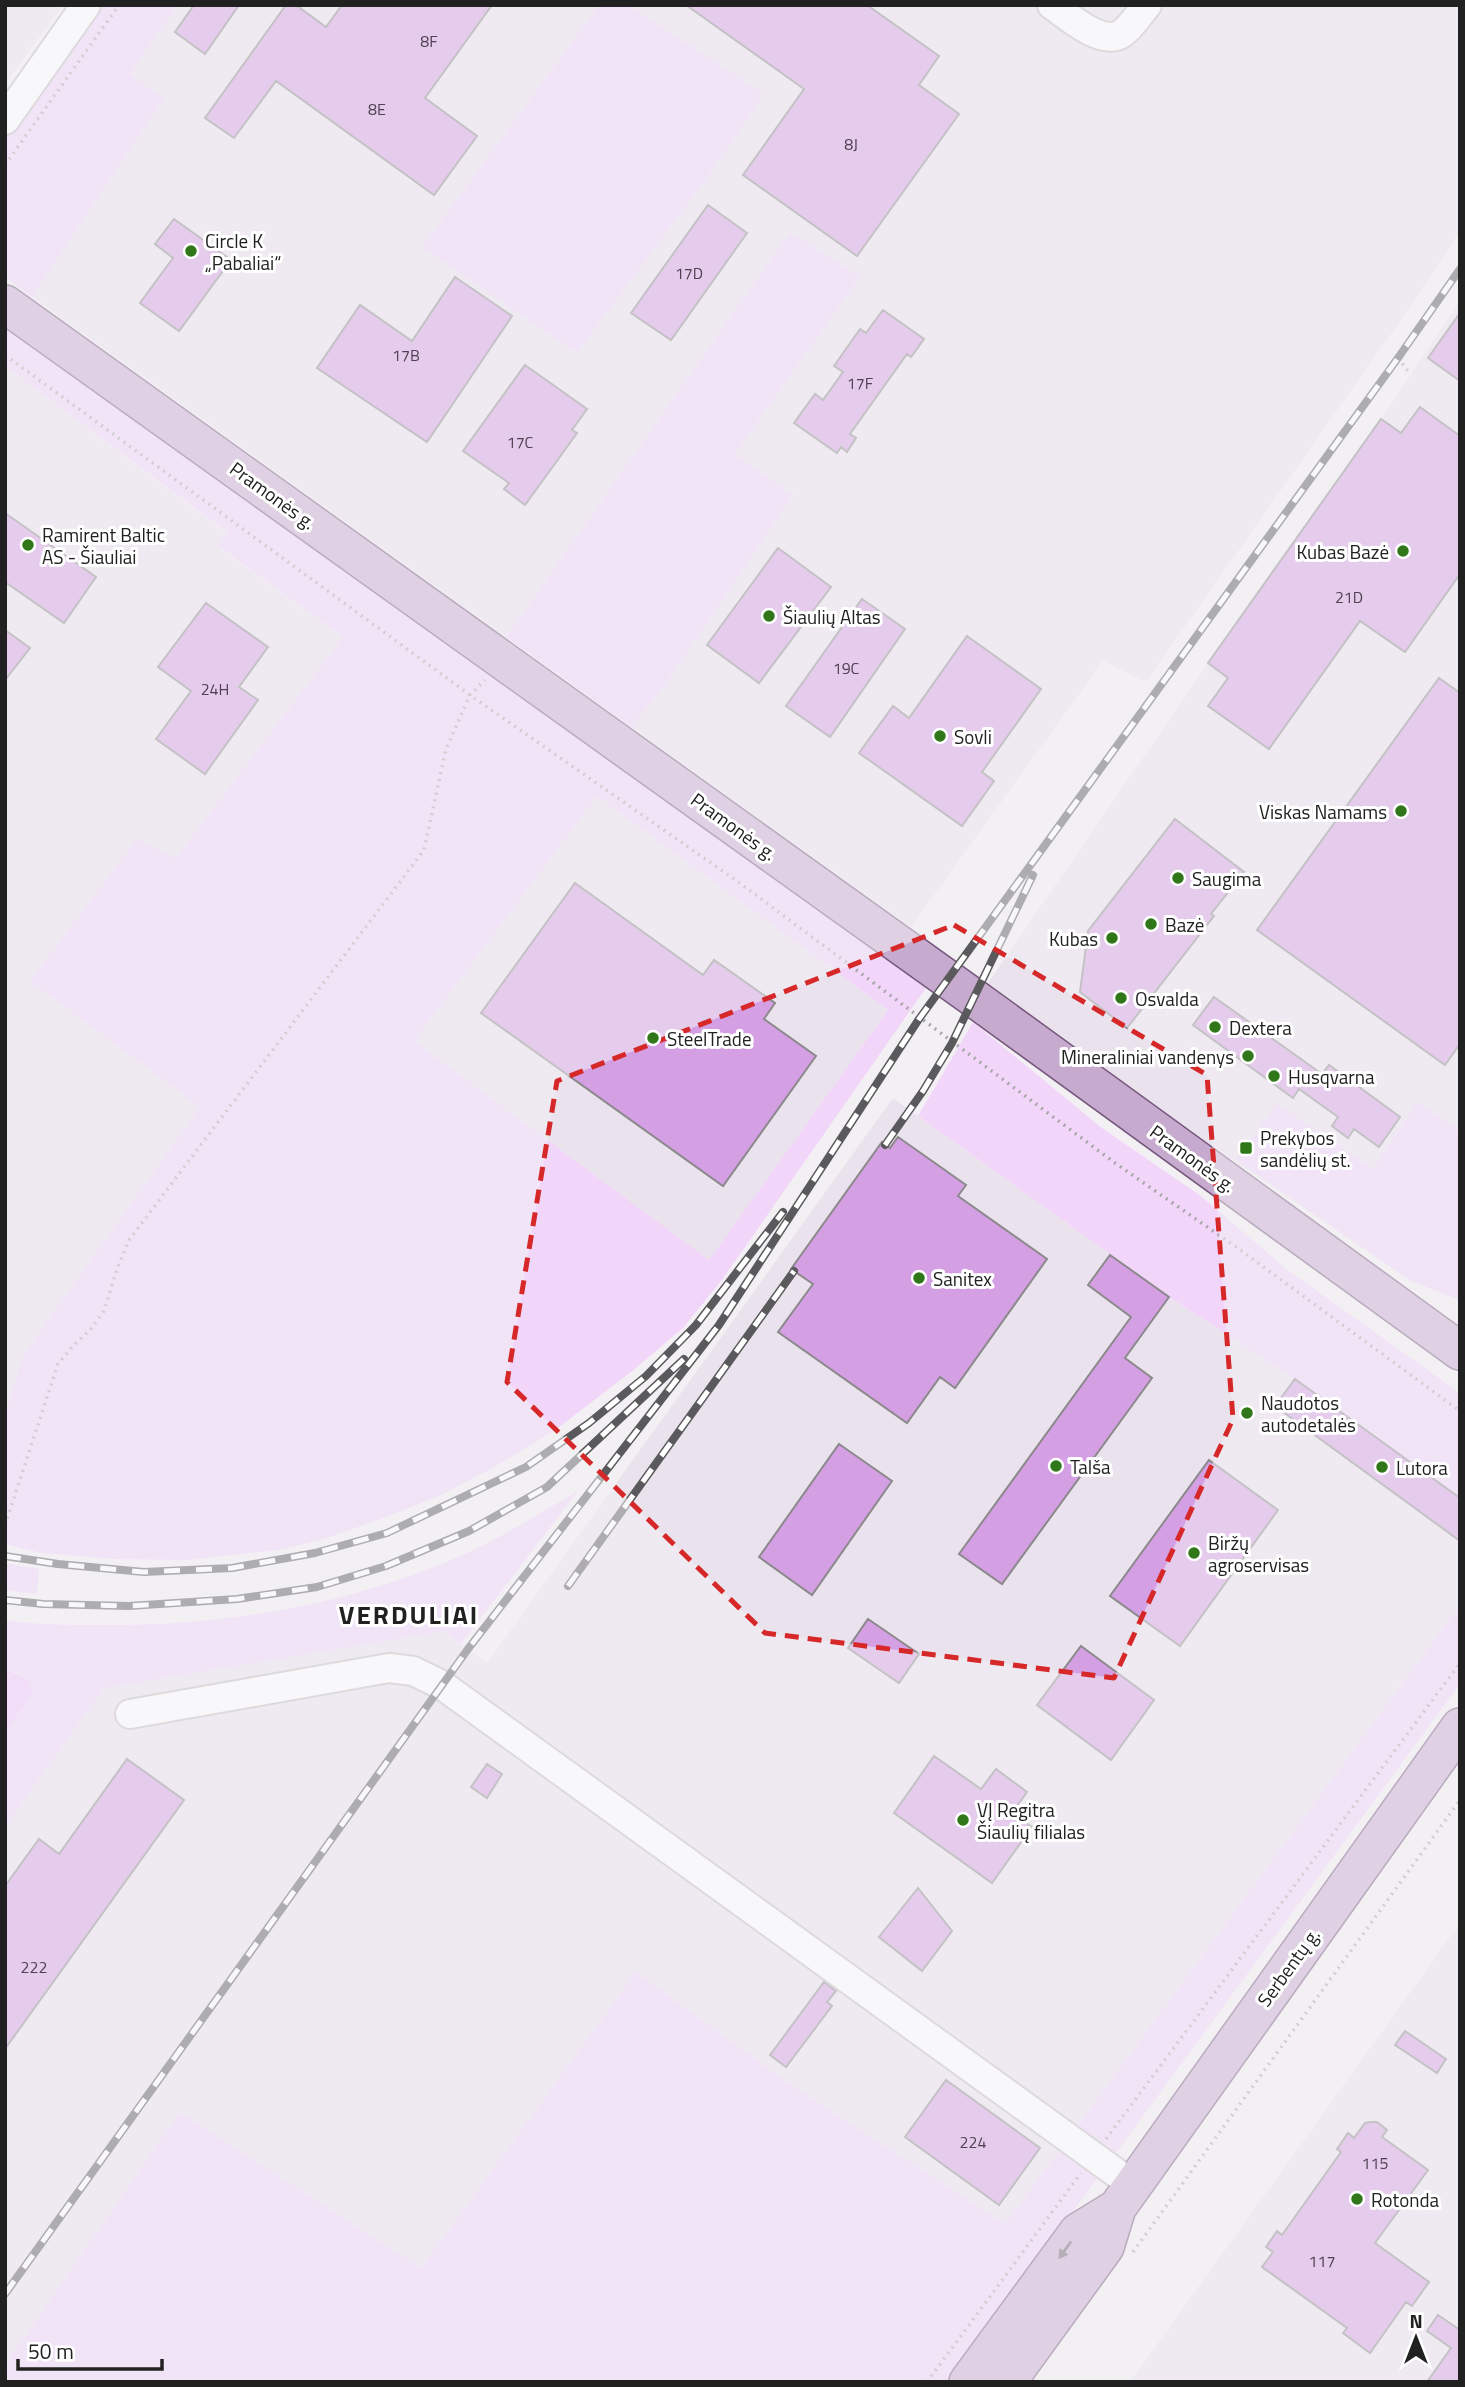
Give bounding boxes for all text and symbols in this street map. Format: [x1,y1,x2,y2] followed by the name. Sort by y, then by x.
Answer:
[420,29,438,53] house number: 8F
[368,97,386,121] house number: 8E
[844,132,858,156] house number: 8J
[205,226,281,277] place label: Circle K „Pabaliai“
[183,243,199,259] marker: Circle K „Pabaliai“
[675,261,703,285] house number: 17D
[392,343,420,367] house number: 17B
[847,371,873,395] house number: 17F
[507,430,534,454] house number: 17C
[224,454,322,536] street label: Pramonės g.
[42,520,165,571] place label: Ramirent Baltic AS - Šiauliai
[20,537,36,553] marker: Ramirent Baltic AS - Šiauliai
[1296,537,1389,566] place label: Kubas Bazė
[1395,543,1411,559] marker: Kubas Bazė
[1335,585,1363,609] house number: 21D
[783,602,881,631] place label: Šiaulių Altas
[761,608,777,624] marker: Šiaulių Altas
[833,656,860,680] house number: 19C
[201,677,229,701] house number: 24H
[954,722,992,751] place label: Sovli
[932,728,948,744] marker: Sovli
[685,785,783,867] street label: Pramonės g.
[1259,797,1387,826] place label: Viskas Namams
[1393,803,1409,819] marker: Viskas Namams
[1192,864,1262,893] place label: Saugima
[1170,870,1186,886] marker: Saugima
[1165,910,1204,939] place label: Bazė
[1143,916,1159,932] marker: Bazė
[1049,924,1098,953] place label: Kubas
[1104,930,1120,946] marker: Kubas
[1135,984,1199,1013] place label: Osvalda
[1113,990,1129,1006] marker: Osvalda
[1229,1013,1292,1042] place label: Dextera
[1207,1019,1223,1035] marker: Dextera
[667,1024,751,1053] place label: SteelTrade
[645,1030,661,1046] marker: SteelTrade
[1061,1042,1234,1071] place label: Mineraliniai vandenys
[1240,1048,1256,1064] marker: Mineraliniai vandenys
[1288,1062,1375,1091] place label: Husqvarna
[1266,1068,1282,1084] marker: Husqvarna
[1144,1117,1242,1199] street label: Pramonės g.
[1260,1123,1351,1174] place label: Prekybos sandėlių st.
[1238,1140,1254,1156] marker: Prekybos sandėlių st.
[933,1264,992,1293] place label: Sanitex
[911,1270,927,1286] marker: Sanitex
[1261,1388,1356,1439] place label: Naudotos autodetalės
[1239,1405,1255,1421] marker: Naudotos autodetalės
[1070,1452,1111,1481] place label: Talša
[1396,1453,1448,1482] place label: Lutora
[1048,1458,1064,1474] marker: Talša
[1374,1459,1390,1475] marker: Lutora
[1208,1528,1309,1579] place label: Biržų agroservisas
[1186,1545,1202,1561] marker: Biržų agroservisas
[339,1595,479,1634] district label: VERDULIAI
[977,1795,1085,1846] place label: VĮ Regitra Šiaulių filialas
[955,1812,971,1828] marker: VĮ Regitra Šiaulių filialas
[1250,1922,1326,2012] street label: Serbentų g.
[21,1955,47,1979] house number: 222
[960,2130,986,2154] house number: 224
[1362,2151,1388,2175] house number: 115
[1371,2185,1439,2214] place label: Rotonda
[1349,2191,1365,2207] marker: Rotonda
[1058,2241,1072,2259] one-way arrow
[1309,2249,1335,2273] house number: 117
[1381,2303,1451,2373] north arrow
[1409,2306,1423,2335] text: N
[18,2328,161,2372] scale bar
[28,2335,74,2367] text: 50 m

